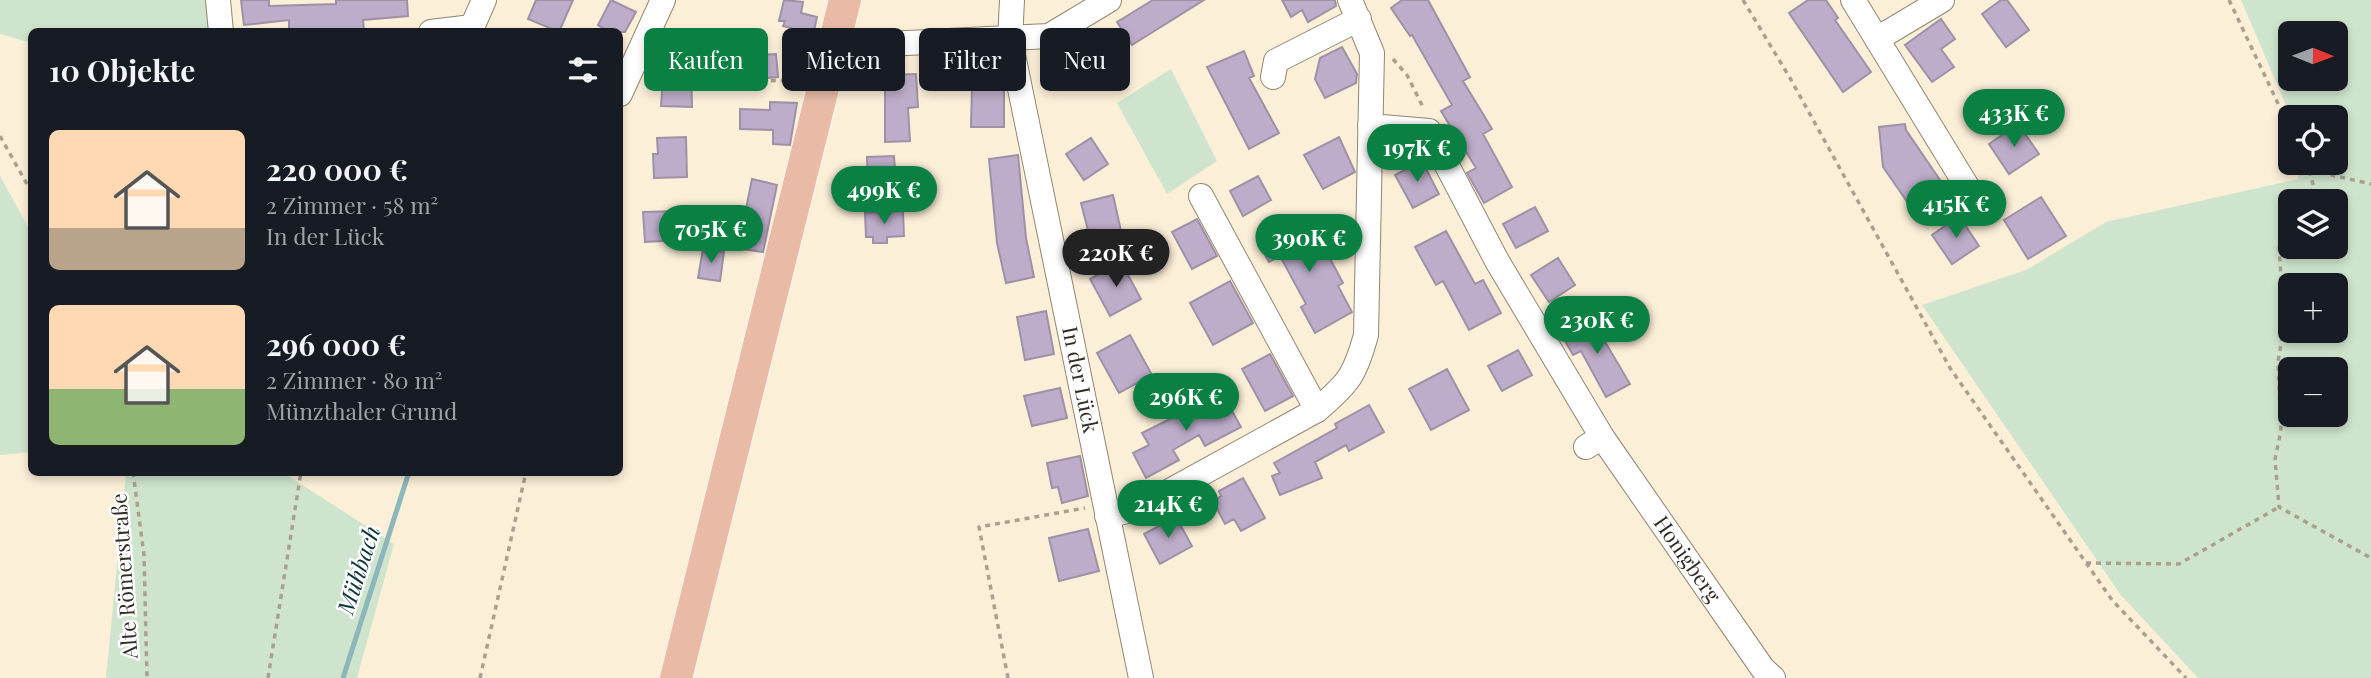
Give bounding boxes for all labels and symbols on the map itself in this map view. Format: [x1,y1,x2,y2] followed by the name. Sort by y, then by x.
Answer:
[2278,21,2348,91] north arrow
[1957,90,2071,149] pin: 433K €
[1360,124,1474,184] pin: 197K €
[827,166,941,226] pin: 499K €
[1899,180,2013,240] pin: 415K €
[654,205,768,265] pin: 705K €
[1252,215,1366,274] pin: 390K €
[1059,230,1173,289] pin: 220K €
[1540,296,1654,356] pin: 230K €
[1057,324,1106,436] street label: In der Lück
[1129,374,1243,433] pin: 296K €
[1111,480,1225,540] pin: 214K €
[103,492,143,661] street label: Alte Römerstraße
[1649,509,1729,607] street label: Honigberg
[328,521,386,619] water label: Mühbach

